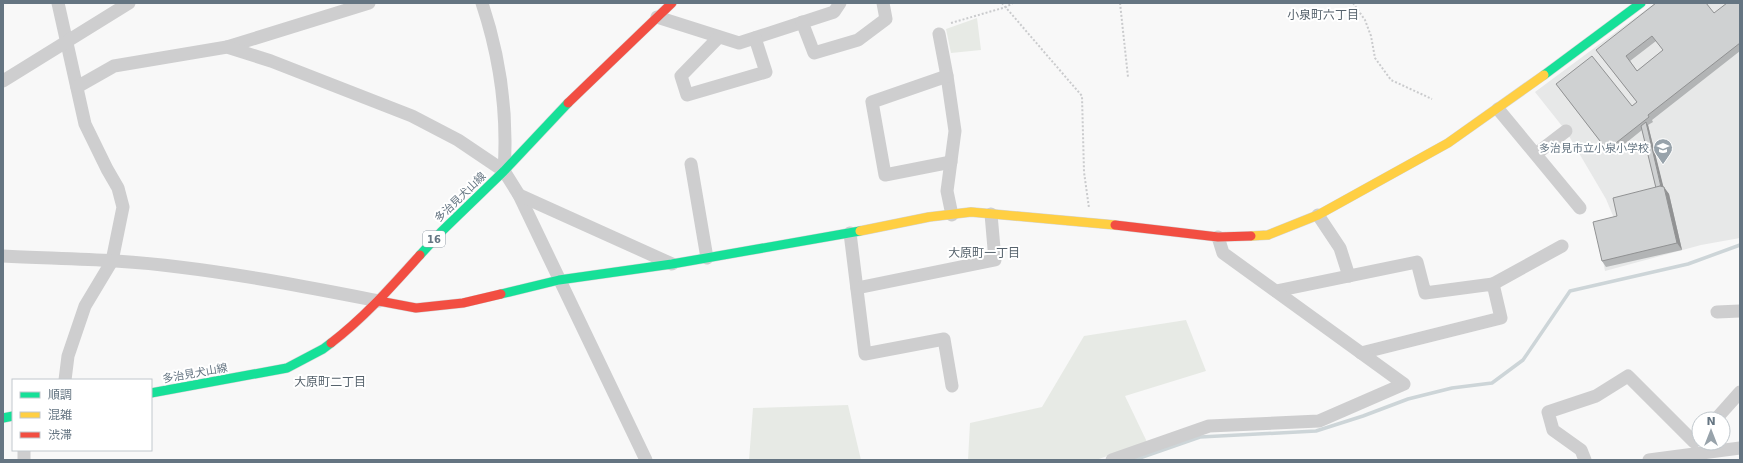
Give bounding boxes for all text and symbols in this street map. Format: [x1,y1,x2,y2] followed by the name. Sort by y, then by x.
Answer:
[1287,8,1359,22] district label: 小泉町六丁目
[1652,137,1674,165] school or university icon: 多治見市立小泉小学校
[1539,142,1649,155] place label: 多治見市立小泉小学校
[432,170,489,225] street label: 多治見犬山線
[423,231,445,247] road number: 16
[948,246,1020,260] district label: 大原町一丁目
[161,361,229,386] street label: 多治見犬山線
[294,375,366,389] district label: 大原町二丁目
[12,379,152,451] legend
[48,388,72,402] text: 順調
[48,408,72,422] text: 混雑
[1691,411,1731,451] north arrow
[1706,415,1716,428] text: N
[48,428,72,442] text: 渋滞

